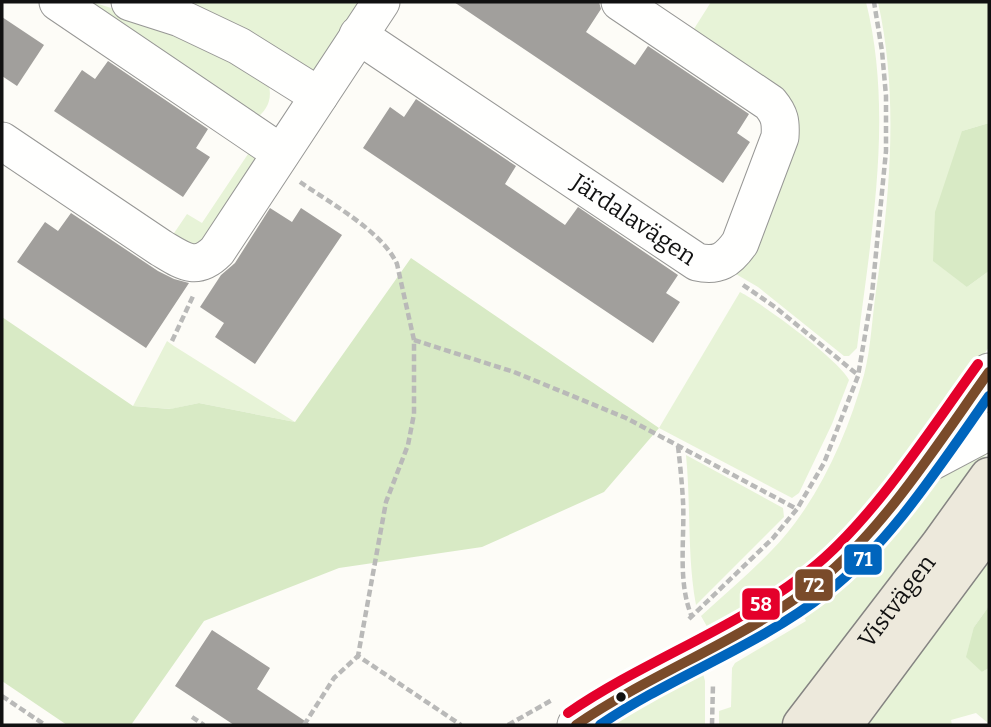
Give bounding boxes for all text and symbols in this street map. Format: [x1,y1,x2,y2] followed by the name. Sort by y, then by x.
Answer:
[566,168,701,271] street label: Järdalavägen
[843,543,883,576] line badge: 71
[854,548,873,571] text: 71
[853,549,941,653] street label: Vistvägen
[794,568,834,602] line badge: 72
[804,574,825,597] text: 72
[741,587,781,621] line badge: 58
[750,593,772,616] text: 58
[614,690,628,704] unlabelled marker

